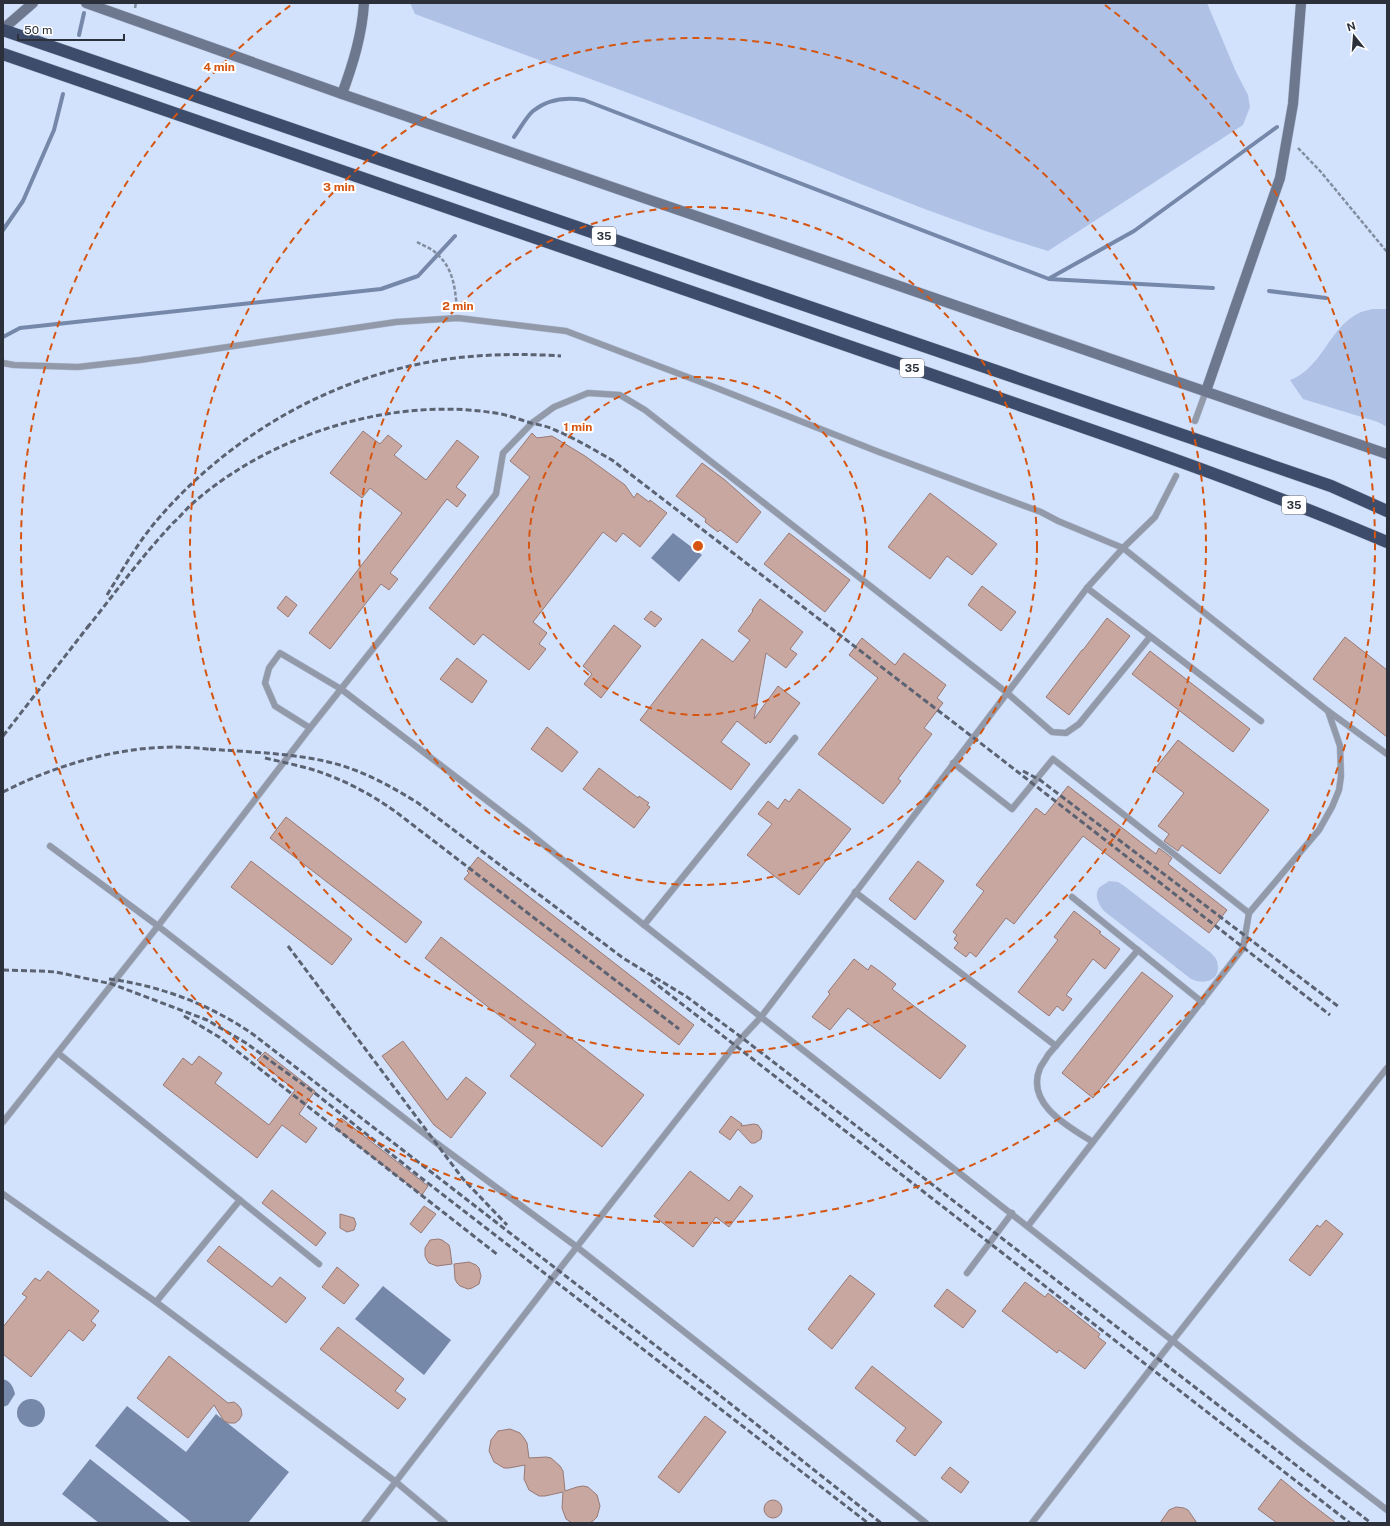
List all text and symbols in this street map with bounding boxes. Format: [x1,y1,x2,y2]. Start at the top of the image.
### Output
scale bar [18,16,124,42]
north arrow [1334,16,1374,56]
text: N [1345,19,1357,33]
text: 50 m [24,23,52,37]
text: 4 min [203,60,235,74]
text: 3 min [323,180,355,194]
road number: 35 [592,227,616,245]
text: 2 min [442,299,474,313]
road number: 35 [900,359,924,377]
text: 1 min [564,420,592,434]
road number: 35 [1282,496,1306,514]
centre of rings [691,539,705,553]

